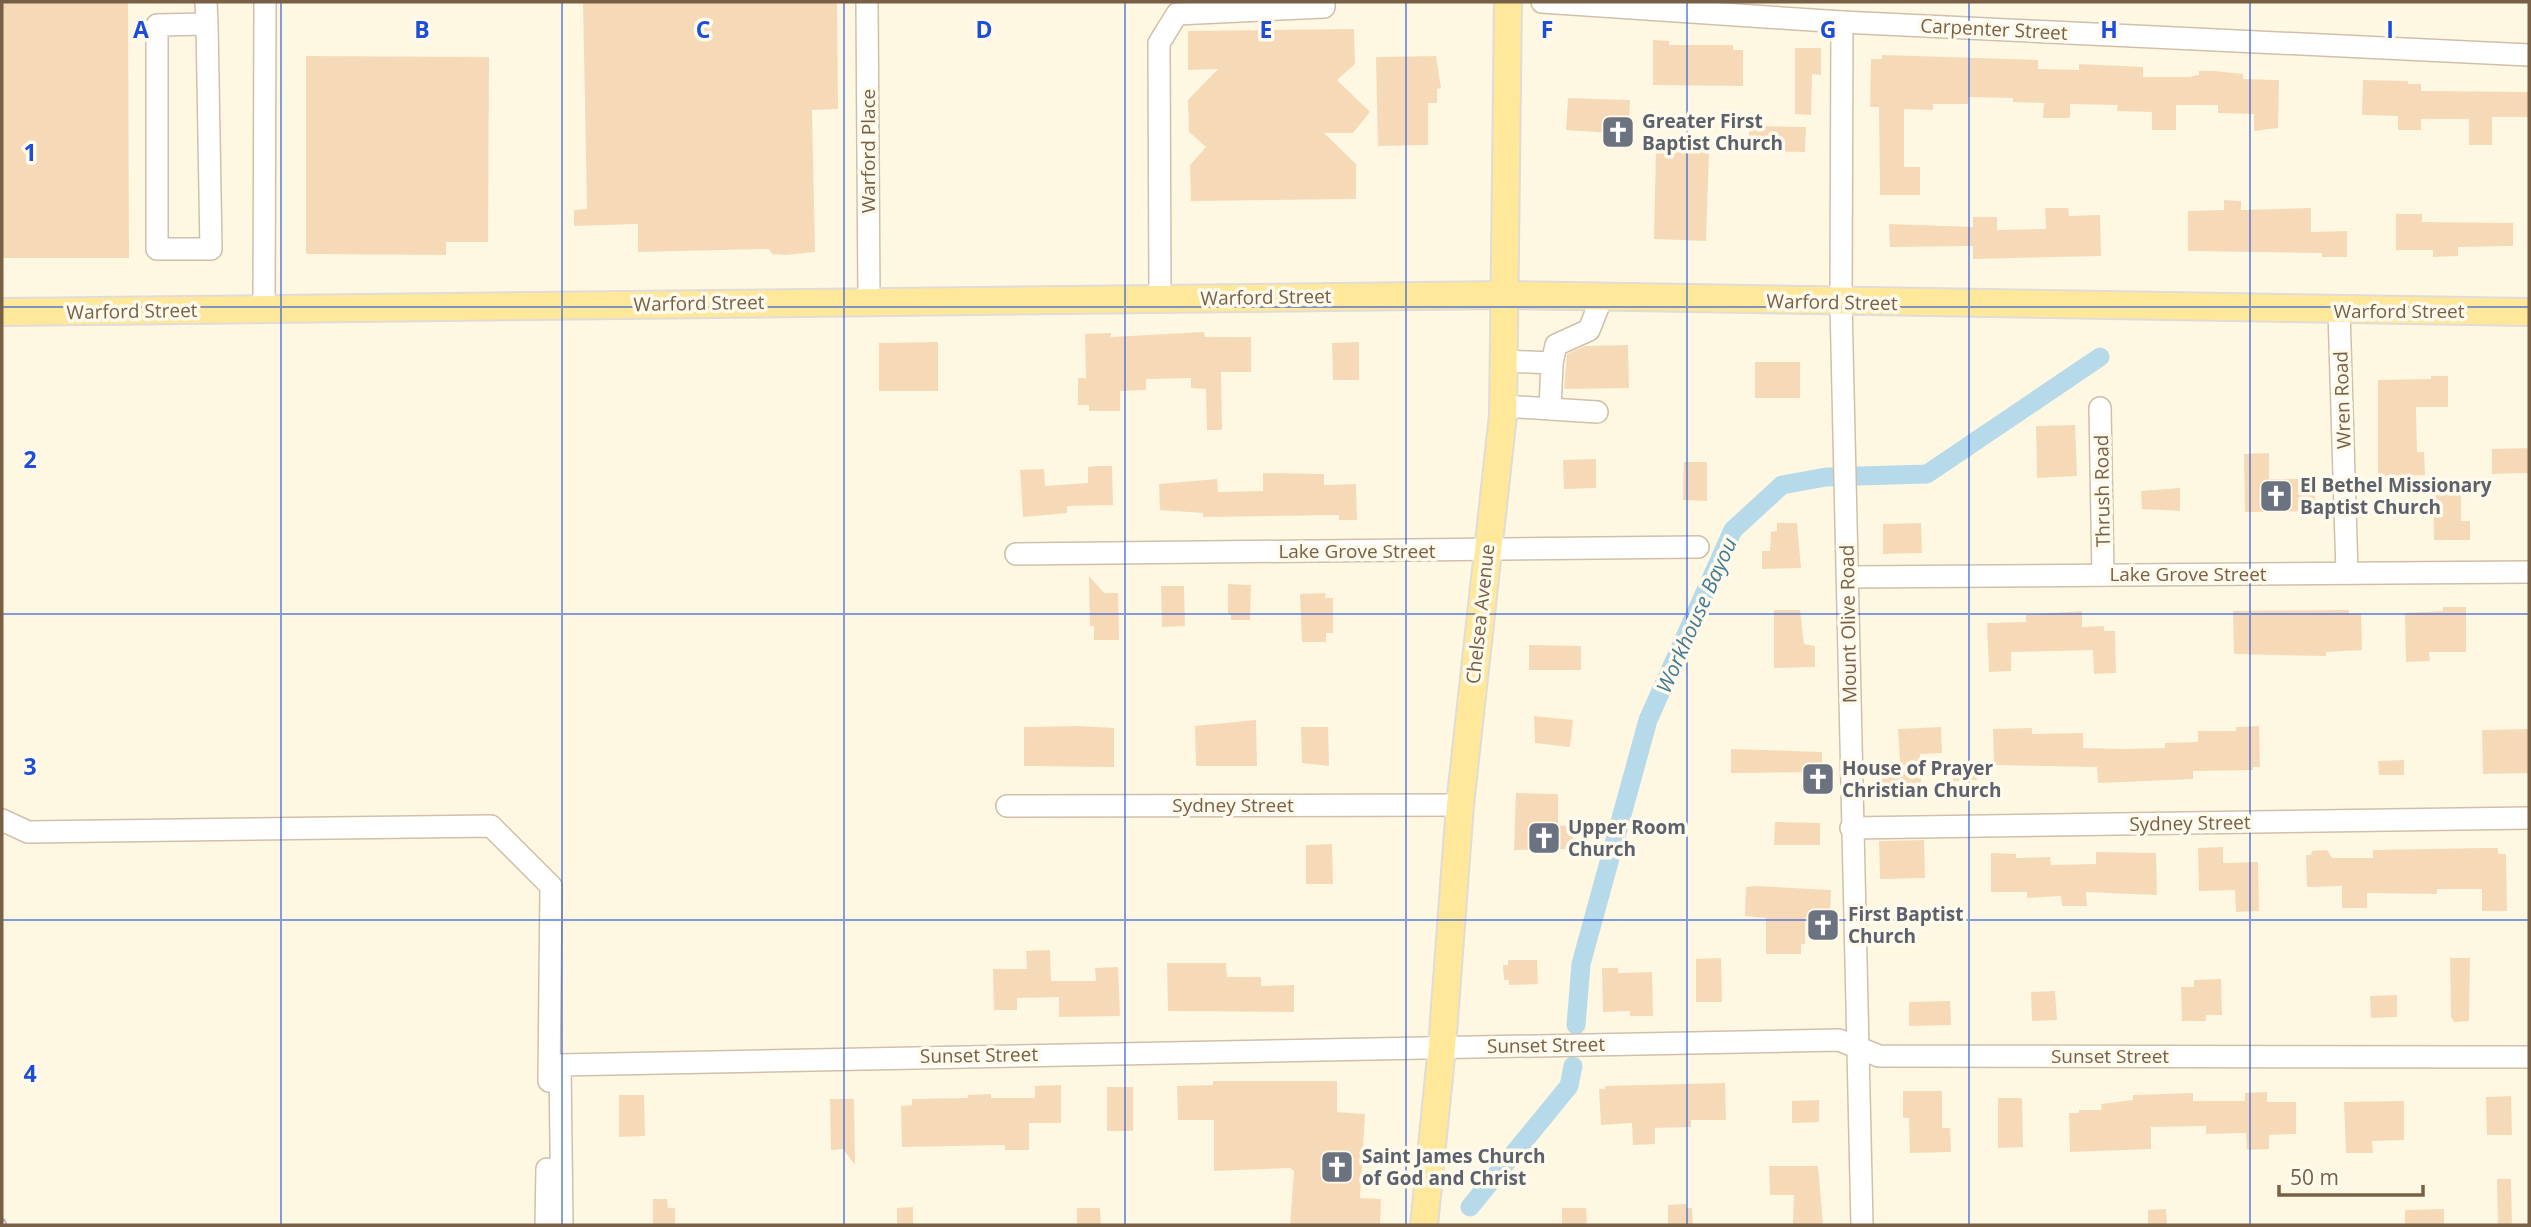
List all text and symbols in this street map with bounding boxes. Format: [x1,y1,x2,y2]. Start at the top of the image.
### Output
street label: Carpenter Street [1920,12,2069,46]
text: A [133,13,149,45]
text: B [414,13,430,45]
text: C [696,13,710,45]
text: D [975,13,993,45]
text: E [1260,13,1272,45]
text: F [1541,13,1553,45]
text: G [1820,13,1836,45]
text: H [2100,13,2118,45]
text: I [2386,13,2394,45]
street label: Warford Place [855,89,881,213]
place label: Greater First Baptist Church [1642,108,1783,156]
church icon: Greater First Baptist Church [1599,113,1637,151]
text: 1 [23,136,37,168]
street label: Warford Street [1200,283,1332,311]
street label: Warford Street [1766,288,1898,316]
street label: Warford Street [633,289,765,317]
street label: Warford Street [66,297,198,325]
street label: Warford Street [2333,298,2465,324]
street label: Wren Road [2327,351,2357,449]
street label: Thrush Road [2088,435,2116,547]
text: 2 [23,443,37,475]
place label: El Bethel Missionary Baptist Church [2300,472,2492,520]
church icon: El Bethel Missionary Baptist Church [2257,477,2295,515]
water label: Workhouse Bayou [1649,533,1743,697]
street label: Lake Grove Street [1278,538,1436,564]
street label: Chelsea Avenue [1460,543,1500,685]
street label: Mount Olive Road [1834,545,1862,703]
street label: Lake Grove Street [2109,561,2267,587]
text: 3 [23,750,37,782]
place label: House of Prayer Christian Church [1842,755,2001,803]
church icon: House of Prayer Christian Church [1799,760,1837,798]
street label: Sydney Street [1172,792,1294,818]
street label: Sydney Street [2129,809,2251,837]
place label: Upper Room Church [1568,814,1686,862]
church icon: Upper Room Church [1525,819,1563,857]
place label: First Baptist Church [1848,901,1963,949]
church icon: First Baptist Church [1804,906,1842,944]
street label: Sunset Street [1487,1031,1606,1059]
street label: Sunset Street [920,1041,1039,1069]
street label: Sunset Street [2051,1043,2169,1069]
text: 4 [23,1057,37,1089]
place label: Saint James Church of God and Christ [1362,1143,1545,1191]
church icon: Saint James Church of God and Christ [1318,1148,1356,1186]
scale bar [2279,1154,2422,1198]
text: 50 m [2290,1163,2339,1191]

